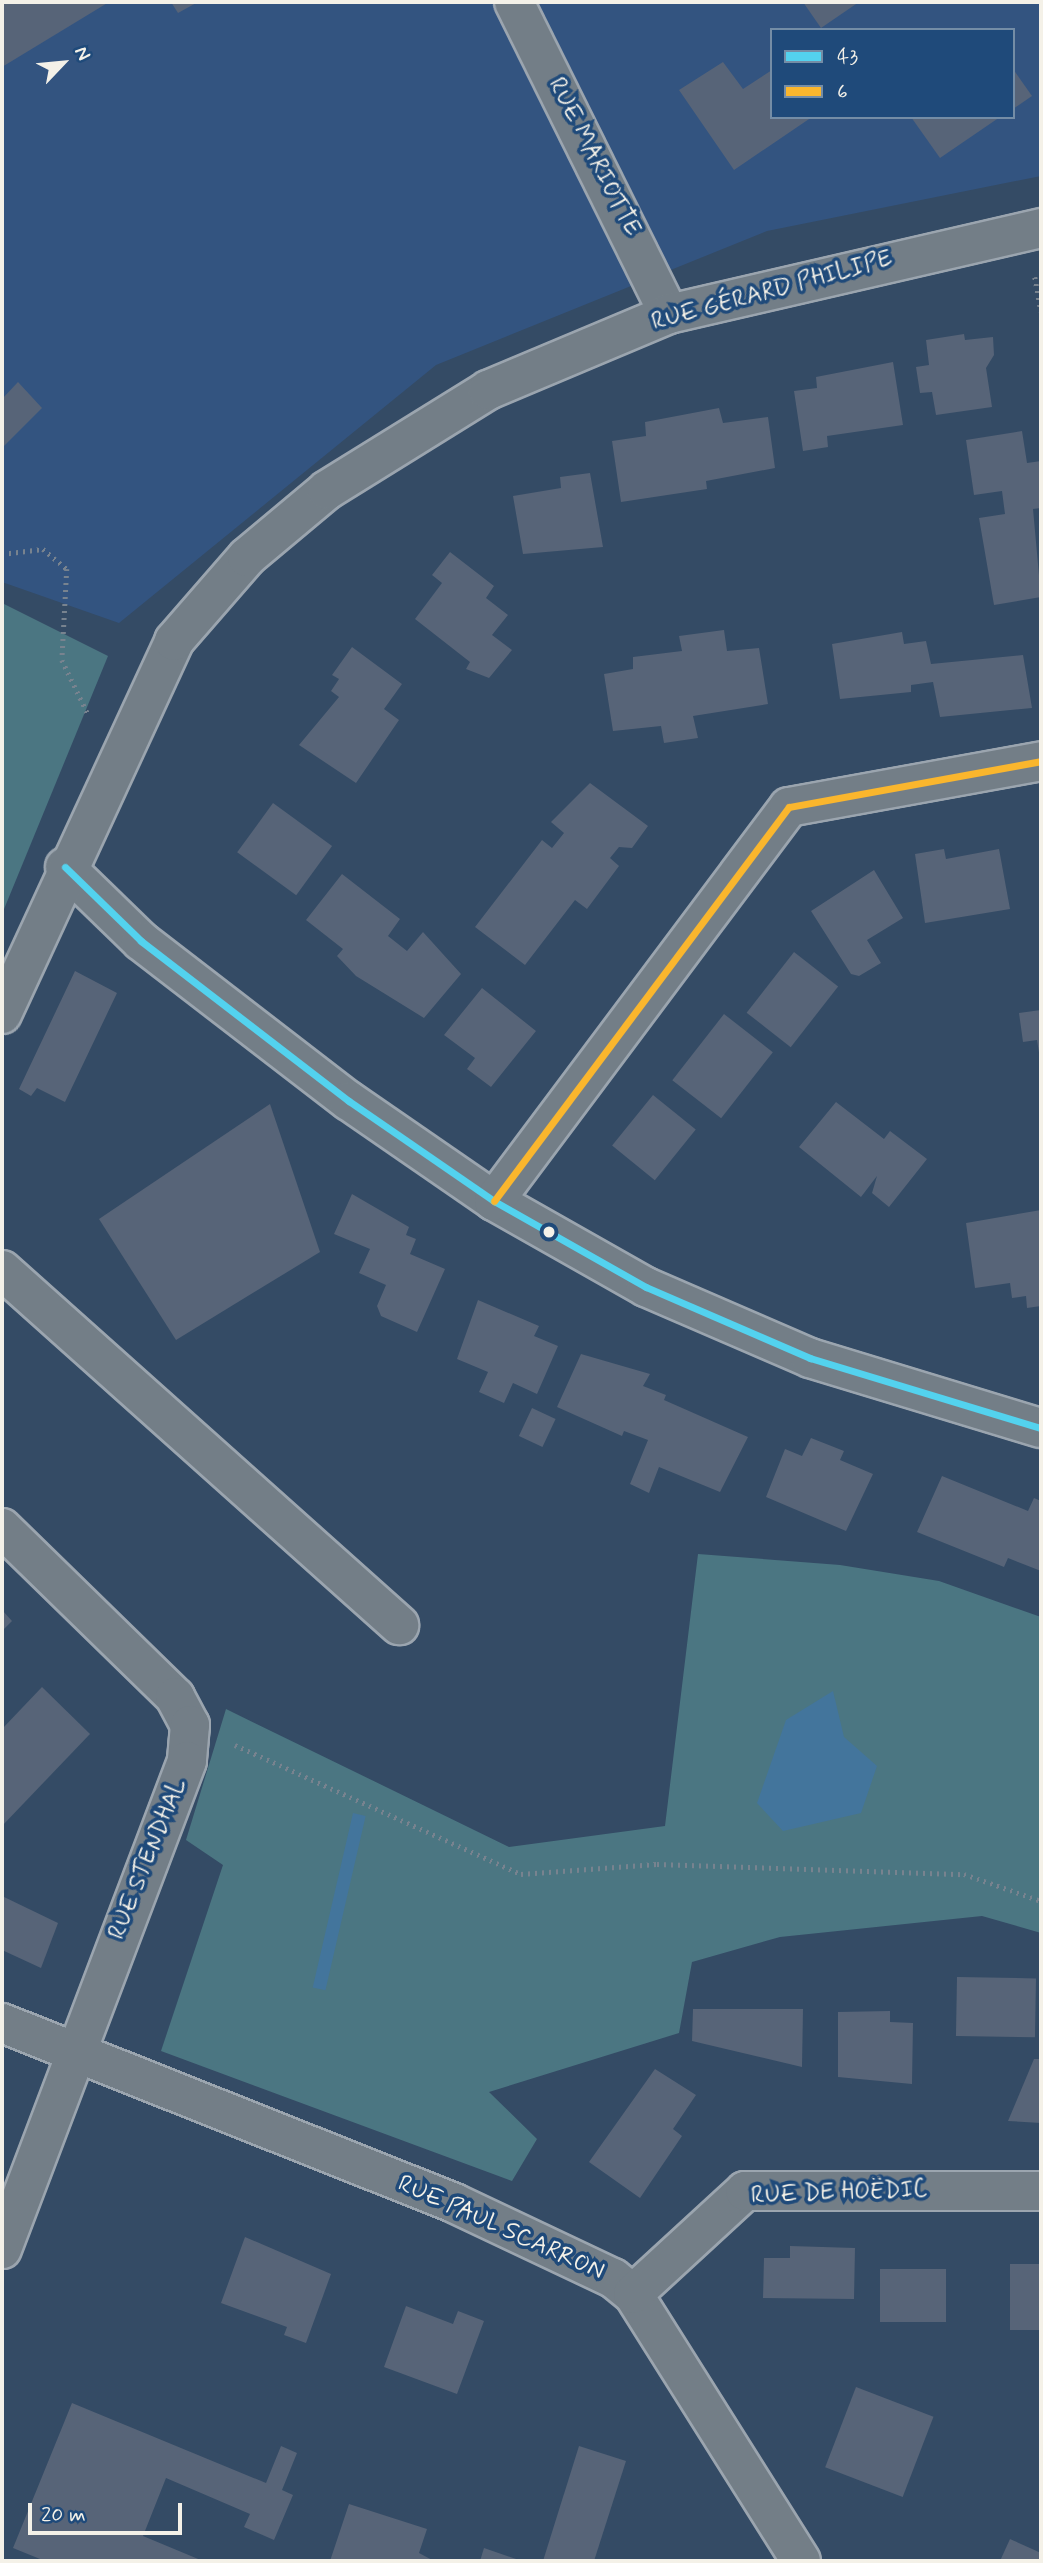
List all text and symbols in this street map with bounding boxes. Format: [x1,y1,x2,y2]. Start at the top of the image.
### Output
north arrow [28,28,98,98]
legend [770,28,1015,119]
text: N [68,42,96,65]
text: 43 [837,43,858,71]
street label: RUE MARIOTTE [542,74,646,240]
text: 6 [837,78,848,106]
street label: RUE GÉRARD PHILIPE [649,245,895,337]
unlabelled marker [542,1225,556,1239]
street label: RUE STENDHAL [103,1774,193,1944]
street label: RUE PAUL SCARRON [394,2170,608,2286]
street label: RUE DE HOËDIC [749,2175,929,2211]
scale bar [32,2490,186,2534]
text: 20 m [41,2501,86,2529]

